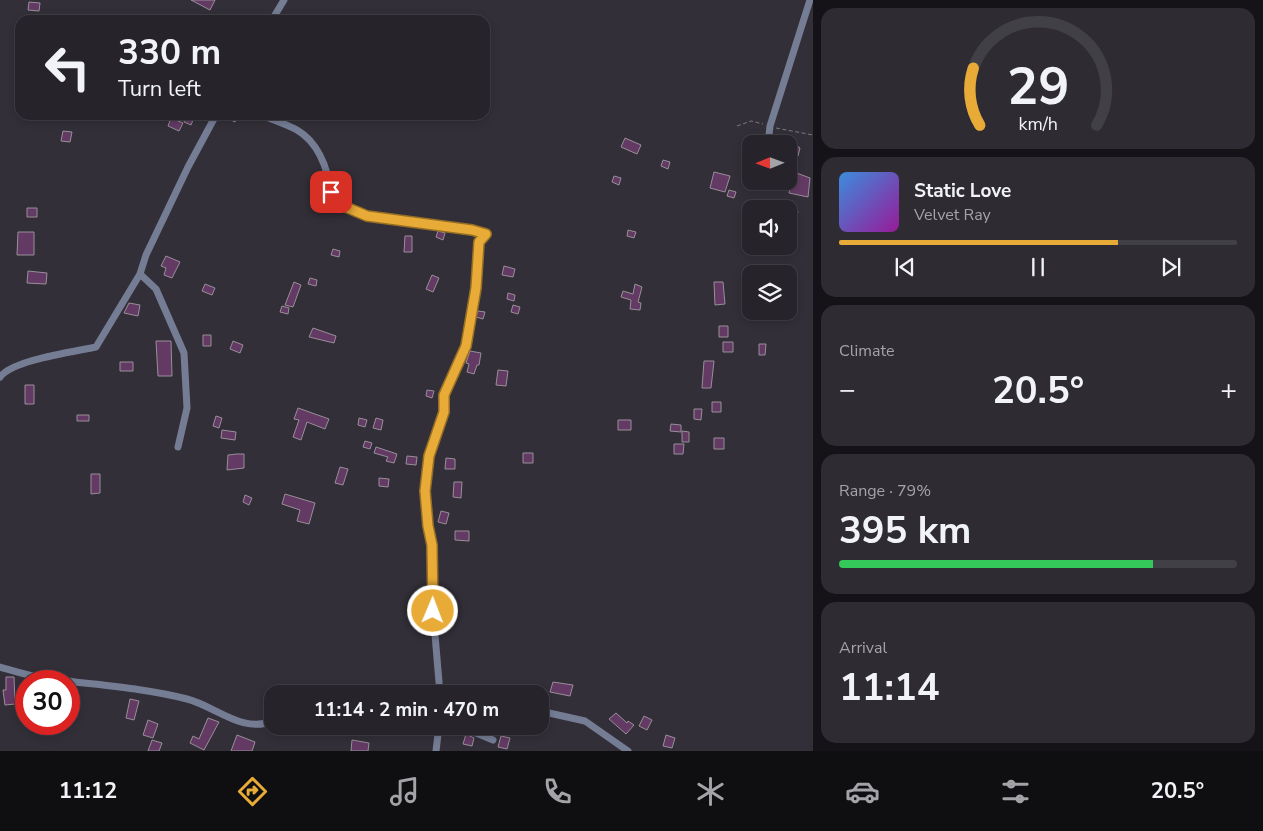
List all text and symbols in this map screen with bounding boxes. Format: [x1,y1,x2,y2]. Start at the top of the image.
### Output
text: 330 m [118,29,221,76]
icon: left [35,35,100,100]
text: 29 [1007,51,1069,122]
text: Turn left [118,74,201,104]
text: km/h [1018,112,1058,136]
north arrow [742,135,798,190]
map controls [742,135,797,320]
pin [310,171,352,213]
icon: arrive [317,178,345,206]
text: Static Love [914,178,1011,204]
button: sound [742,200,797,255]
text: Velvet Ray [914,204,991,226]
icon: previous [891,253,919,281]
icon: pause [1024,253,1052,281]
icon: next [1157,253,1185,281]
button: layers [742,265,797,320]
text: Climate [839,340,894,362]
text: 20.5° [992,365,1084,416]
text: − [839,371,856,409]
text: + [1220,371,1237,409]
text: Range · 79% [839,480,931,502]
text: 395 km [839,505,971,556]
position arrow [406,584,458,636]
text: Arrival [839,637,887,659]
text: 11:14 [839,662,940,713]
speed limit sign: 30 [15,670,80,735]
text: 11:14 · 2 min · 470 m [314,697,499,723]
icon: directions [235,774,270,809]
icon: music [387,774,422,809]
icon: phone [540,774,575,809]
icon: climate [693,774,728,809]
icon: car [845,774,880,809]
icon: filters [998,774,1033,809]
text: 11:12 [59,776,117,806]
text: 20.5° [1151,776,1204,806]

